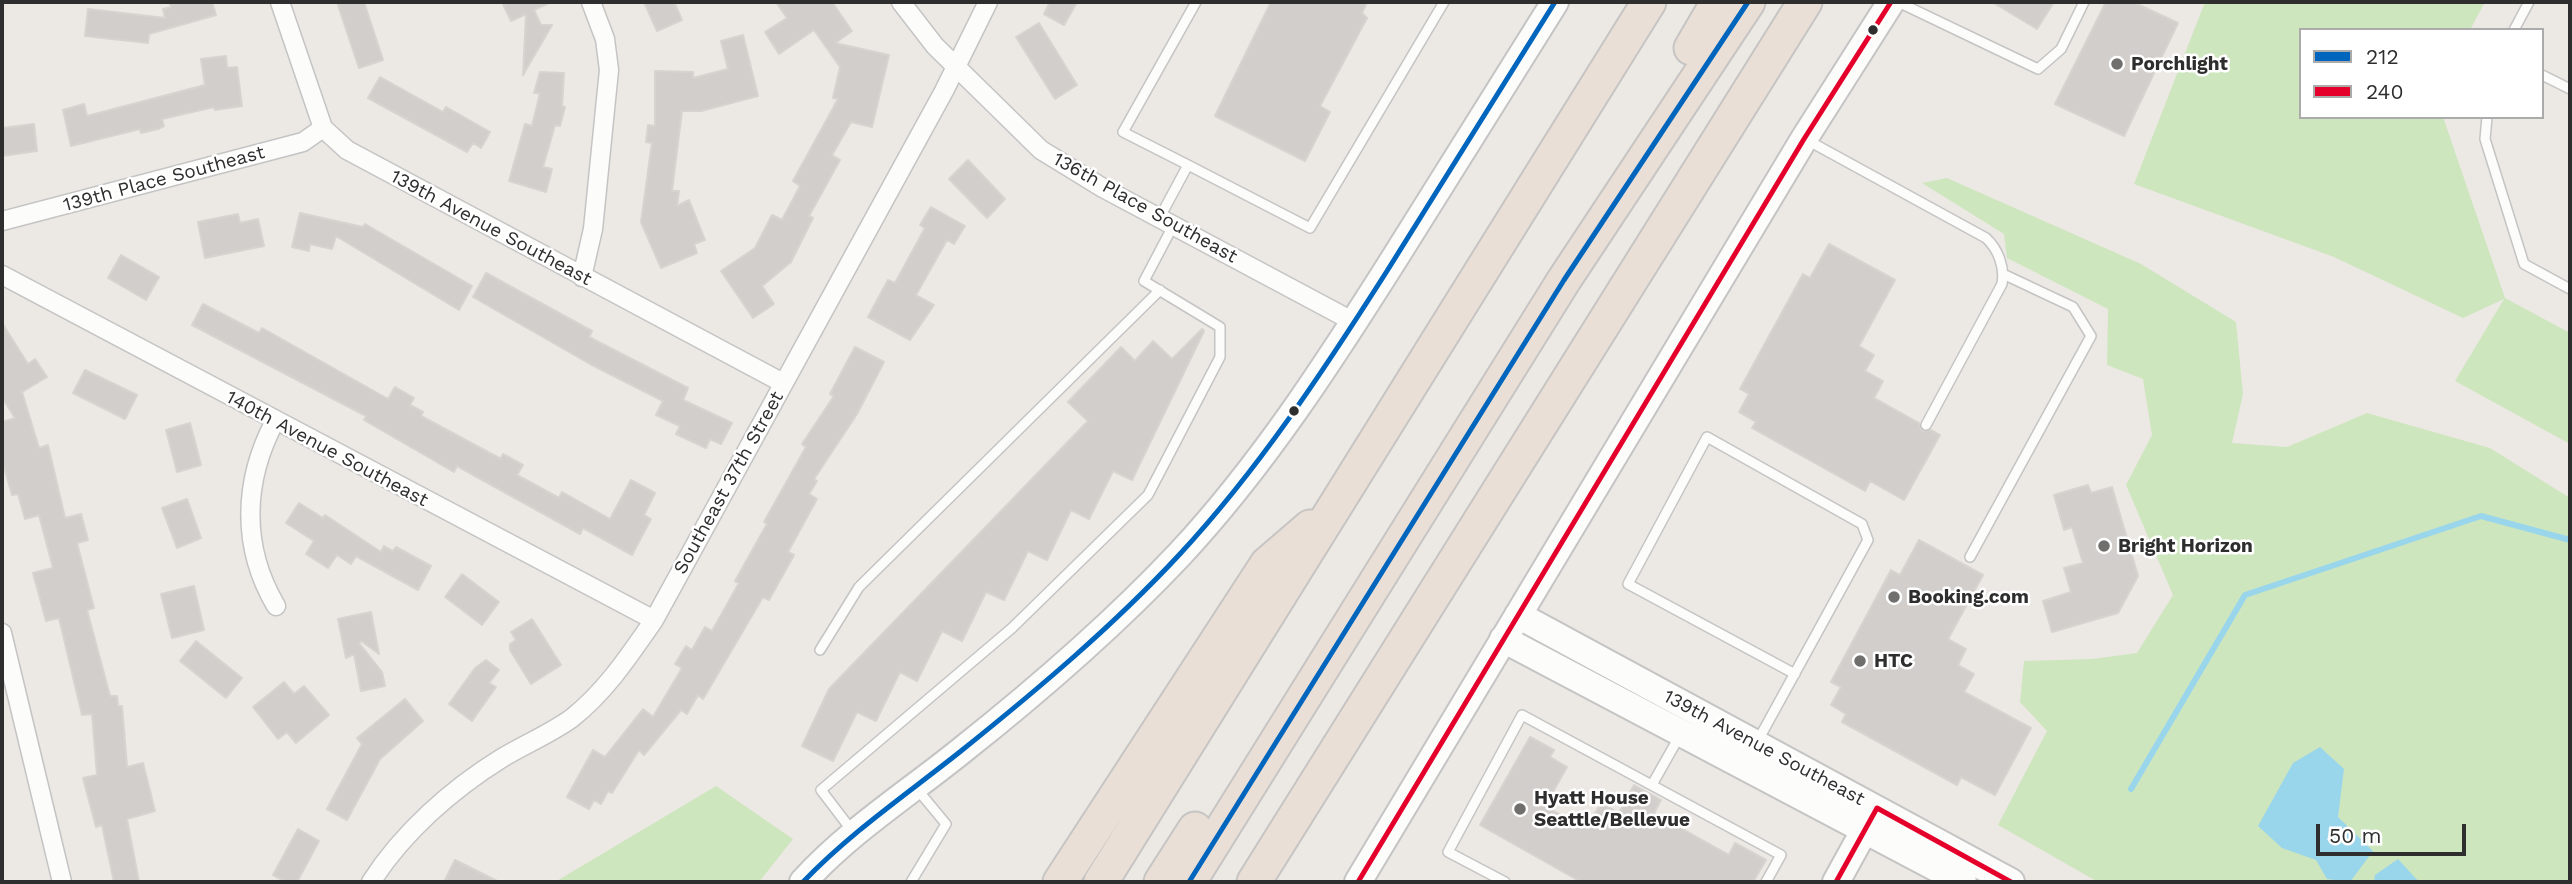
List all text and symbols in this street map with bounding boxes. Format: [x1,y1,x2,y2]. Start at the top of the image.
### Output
unlabelled marker [1866,23,1880,37]
legend [2299,28,2544,119]
text: 212 [2366,44,2399,69]
place label: Porchlight [2131,53,2228,75]
marker: Porchlight [2109,56,2125,72]
text: 240 [2366,79,2404,104]
street label: 139th Place Southeast [61,141,267,217]
street label: 136th Place Southeast [1049,148,1241,268]
street label: 139th Avenue Southeast [386,165,596,291]
street label: 140th Avenue Southeast [222,386,432,512]
street label: Southeast 37th Street [669,388,789,578]
unlabelled marker [1287,404,1301,418]
place label: Bright Horizon [2118,535,2253,557]
marker: Bright Horizon [2096,538,2112,554]
place label: Booking.com [1908,586,2029,608]
marker: Booking.com [1886,589,1902,605]
place label: HTC [1874,650,1913,672]
marker: HTC [1852,653,1868,669]
street label: 139th Avenue Southeast [1659,685,1869,811]
place label: Hyatt House Seattle/Bellevue [1534,787,1690,831]
marker: Hyatt House Seattle/Bellevue [1512,801,1528,817]
scale bar [2320,810,2470,854]
text: 50 m [2329,823,2381,848]

